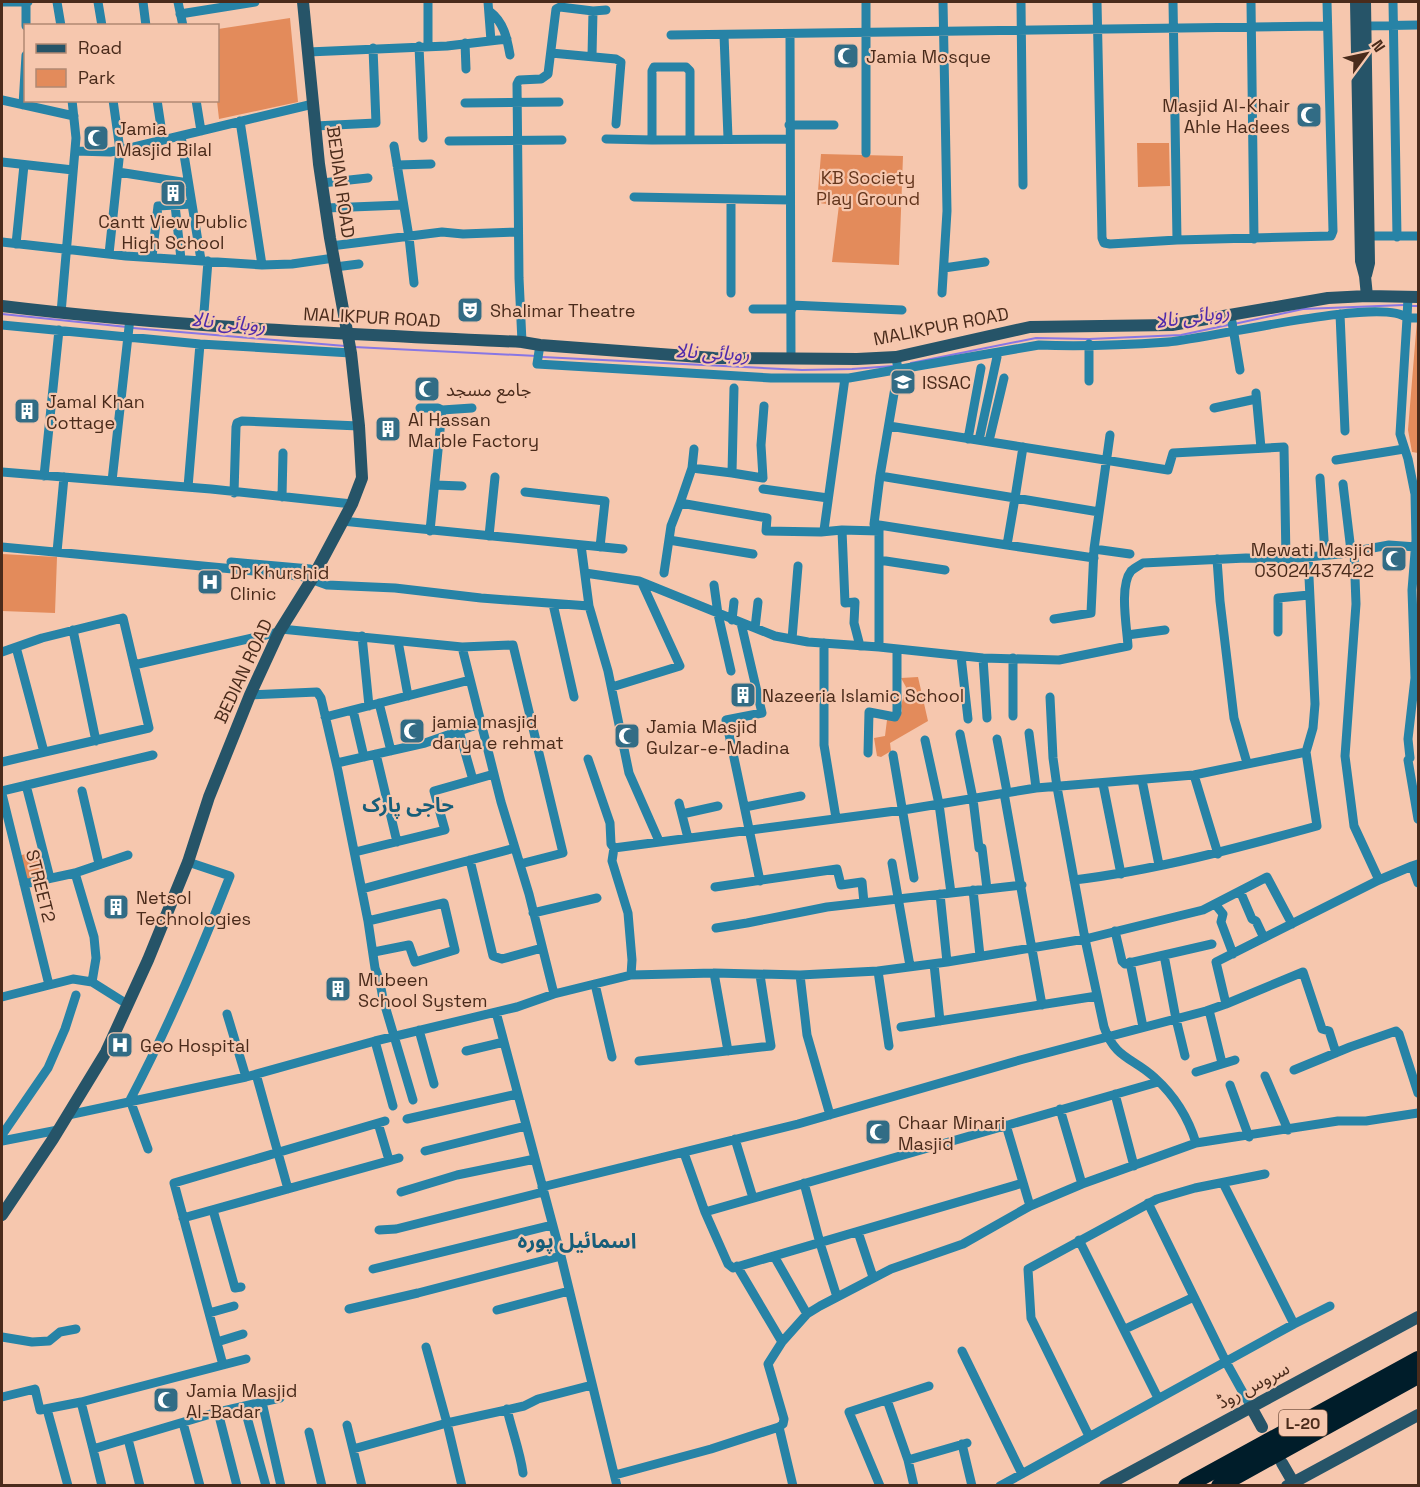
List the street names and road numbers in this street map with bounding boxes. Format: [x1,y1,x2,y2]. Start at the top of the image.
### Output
street label: BEDIAN ROAD [322,125,360,239]
street label: MALIKPUR ROAD [303,302,441,332]
street label: MALIKPUR ROAD [871,302,1011,350]
street label: BEDIAN ROAD [209,615,277,727]
street label: STREET2 [21,847,61,925]
street label: سروس روڈ [1213,1356,1293,1414]
road number: L-20 [1279,1410,1327,1436]

